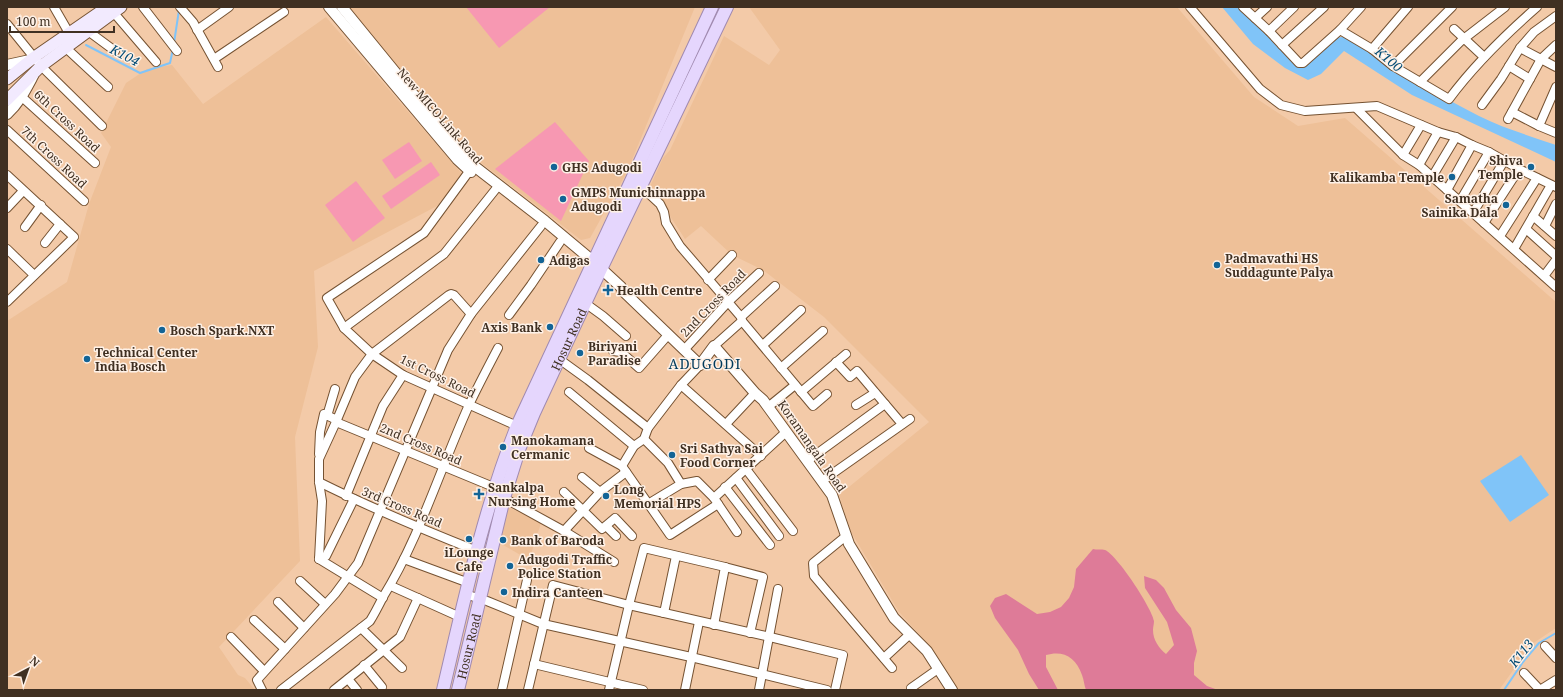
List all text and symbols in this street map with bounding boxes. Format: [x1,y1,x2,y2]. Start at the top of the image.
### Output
scale bar [10,8,114,34]
text: 100 m [16,13,51,30]
water label: K104 [106,39,143,70]
water label: K100 [1371,42,1407,76]
street label: New MICO Link Road [393,64,487,168]
street label: 6th Cross Road [30,86,104,156]
street label: 7th Cross Road [17,122,91,192]
place label: Shiva Temple [1478,152,1523,183]
place label: GHS Adugodi [562,159,643,176]
marker: GHS Adugodi [549,162,559,172]
marker: Shiva Temple [1526,162,1536,172]
place label: Kalikamba Temple [1330,169,1444,186]
marker: Kalikamba Temple [1447,172,1457,182]
place label: GMPS Munichinnappa Adugodi [571,184,706,215]
place label: Samatha Sainika Dala [1422,190,1498,221]
marker: GMPS Munichinnappa Adugodi [558,194,568,204]
marker: Samatha Sainika Dala [1501,200,1511,210]
place label: Padmavathi HS Suddagunte Palya [1225,250,1334,281]
place label: Adigas [549,252,590,269]
marker: Adigas [536,255,546,265]
marker: Padmavathi HS Suddagunte Palya [1212,260,1222,270]
street label: 2nd Cross Road [676,265,750,340]
place label: Health Centre [617,282,702,299]
marker: Health Centre [602,284,614,296]
street label: Hosur Road [546,305,590,373]
place label: Axis Bank [481,319,542,336]
place label: Bosch Spark.NXT [170,322,274,339]
marker: Axis Bank [545,322,555,332]
marker: Bosch Spark.NXT [157,325,167,335]
place label: Biriyani Paradise [588,338,641,369]
place label: Technical Center India Bosch [95,344,198,375]
marker: Biriyani Paradise [575,348,585,358]
street label: 1st Cross Road [397,350,479,402]
marker: Technical Center India Bosch [82,354,92,364]
district label: ADUGODI [669,354,741,373]
street label: Koramangala Road [774,397,851,496]
street label: 2nd Cross Road [377,419,465,469]
place label: Manokamana Cermanic [511,432,594,463]
place label: Sri Sathya Sai Food Corner [680,440,764,471]
marker: Manokamana Cermanic [498,442,508,452]
marker: Sri Sathya Sai Food Corner [667,450,677,460]
place label: Sankalpa Nursing Home [488,479,576,510]
place label: Long Memorial HPS [614,481,701,512]
street label: 3rd Cross Road [359,482,445,532]
marker: Sankalpa Nursing Home [473,488,485,500]
marker: Long Memorial HPS [601,491,611,501]
place label: Bank of Baroda [511,532,604,549]
marker: iLounge Cafe [464,534,474,544]
marker: Bank of Baroda [498,535,508,545]
place label: iLounge Cafe [444,544,494,575]
place label: Adugodi Traffic Police Station [518,551,612,582]
marker: Adugodi Traffic Police Station [505,561,515,571]
place label: Indira Canteen [512,584,603,601]
marker: Indira Canteen [499,587,509,597]
street label: Hosur Road [452,611,485,681]
water label: K113 [1504,635,1538,672]
north arrow [8,649,48,689]
text: N [27,653,43,670]

